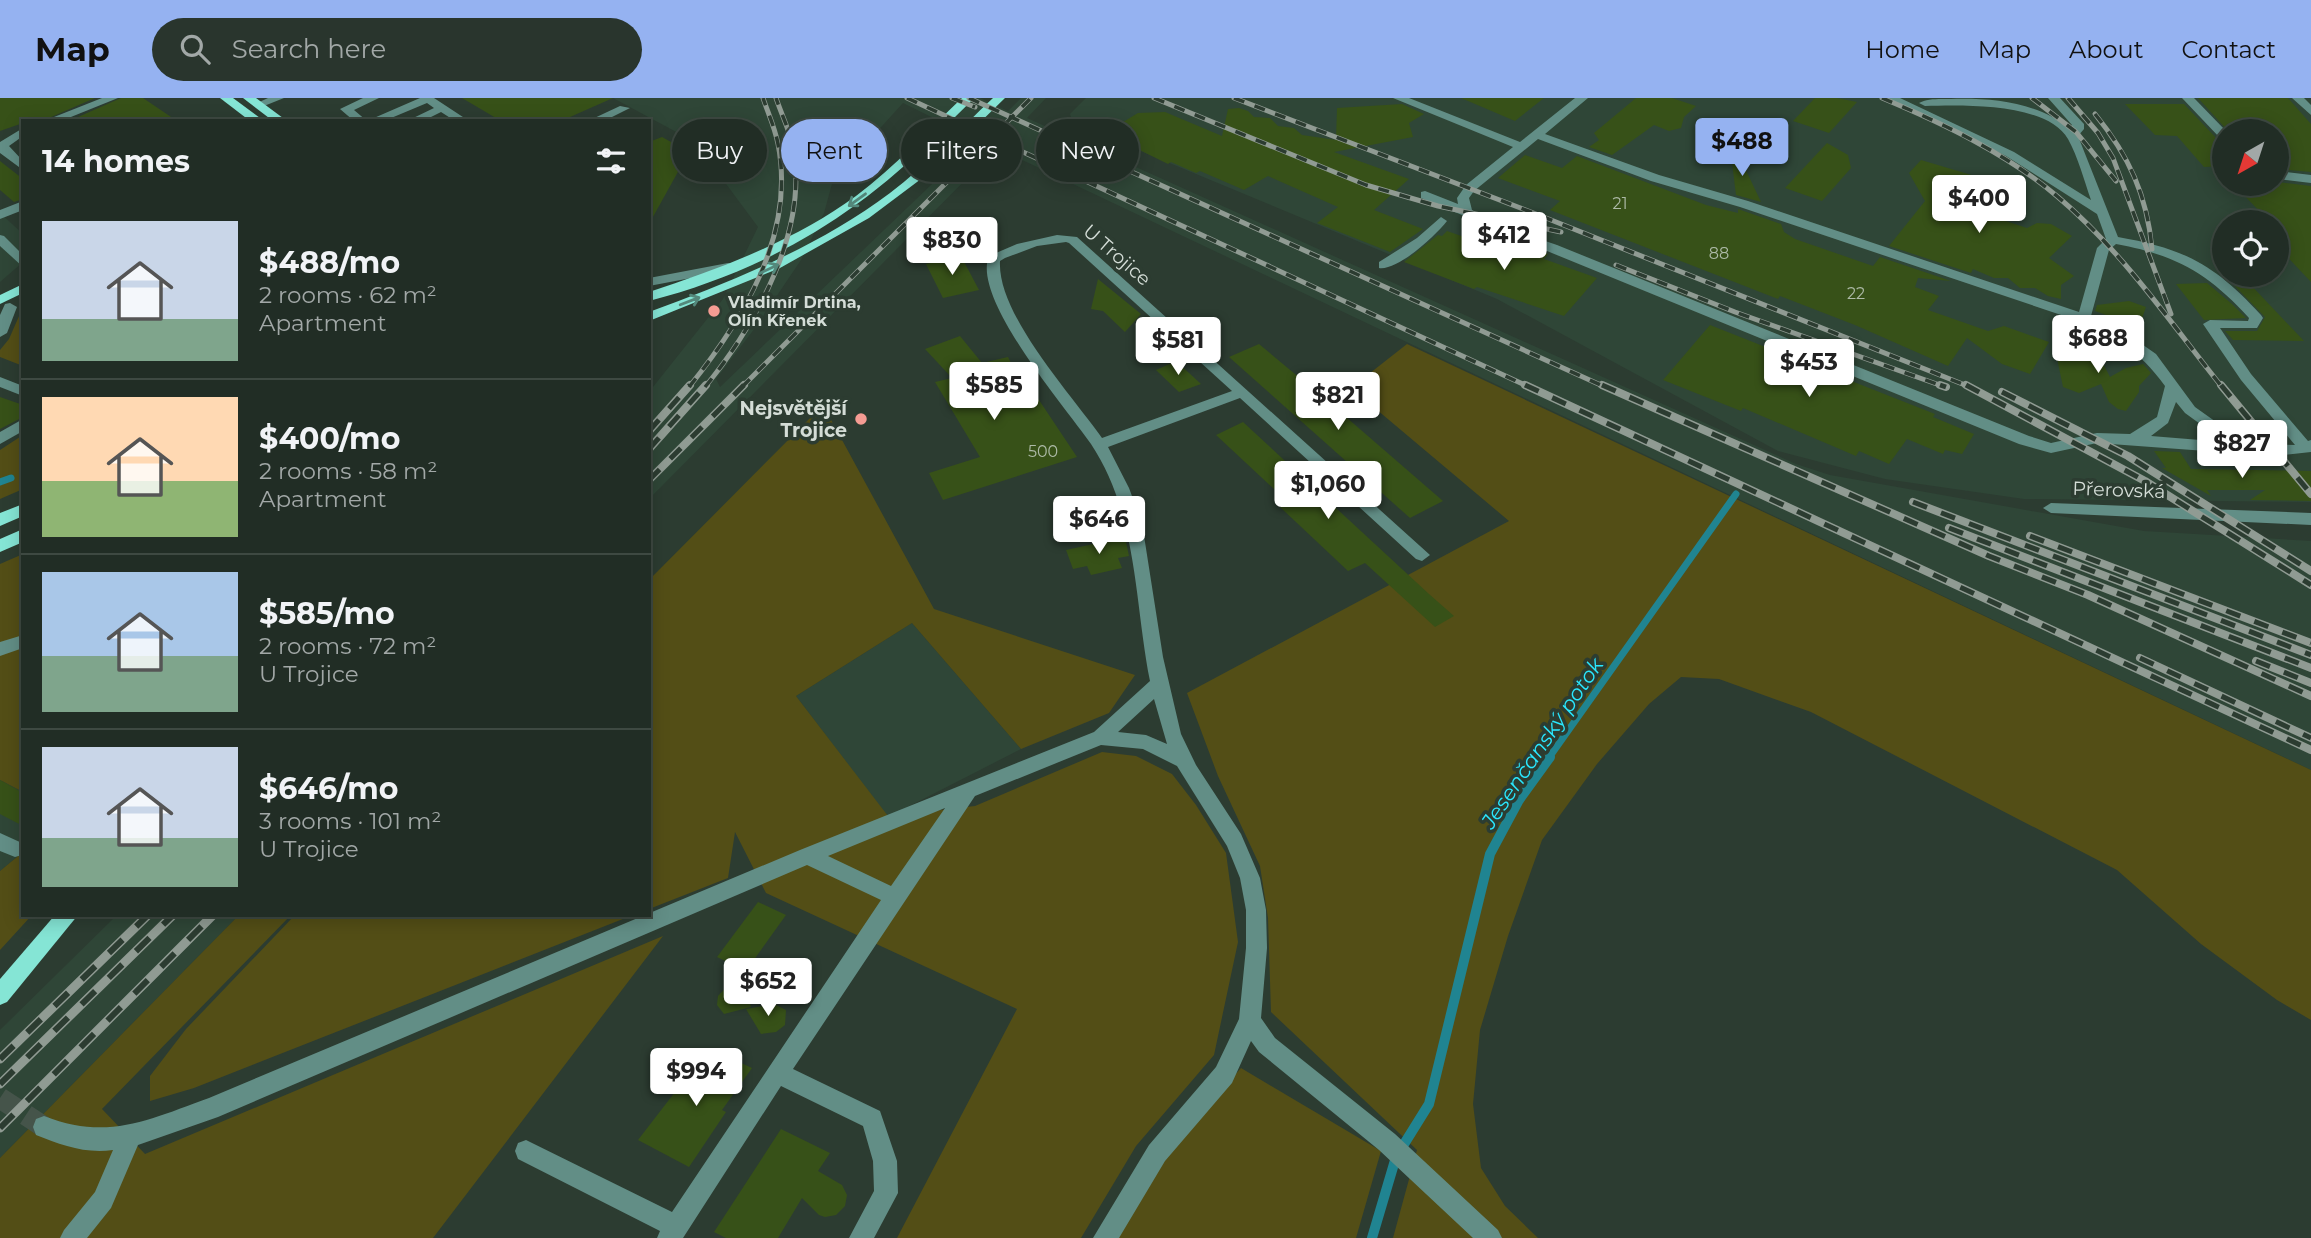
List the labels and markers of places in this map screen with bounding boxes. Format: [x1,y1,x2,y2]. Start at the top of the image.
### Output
pin: $488 [1701,118,1783,178]
pin: $400 [1938,176,2020,235]
pin: $412 [1463,212,1545,272]
pin: $830 [911,218,993,277]
place label: Vladimír Drtina, Olín Křenek [727,293,861,330]
marker: Vladimír Drtina, Olín Křenek [706,303,722,319]
pin: $688 [2057,316,2139,375]
pin: $581 [1137,317,1219,377]
pin: $453 [1768,340,1850,399]
pin: $585 [953,362,1035,422]
pin: $821 [1297,372,1379,432]
place label: Nejsvětější Trojice [740,397,848,442]
marker: Nejsvětější Trojice [853,411,869,427]
pin: $827 [2201,420,2283,480]
pin: $1,060 [1271,462,1385,521]
pin: $646 [1058,496,1140,556]
pin: $652 [727,958,809,1018]
pin: $994 [655,1048,737,1108]

